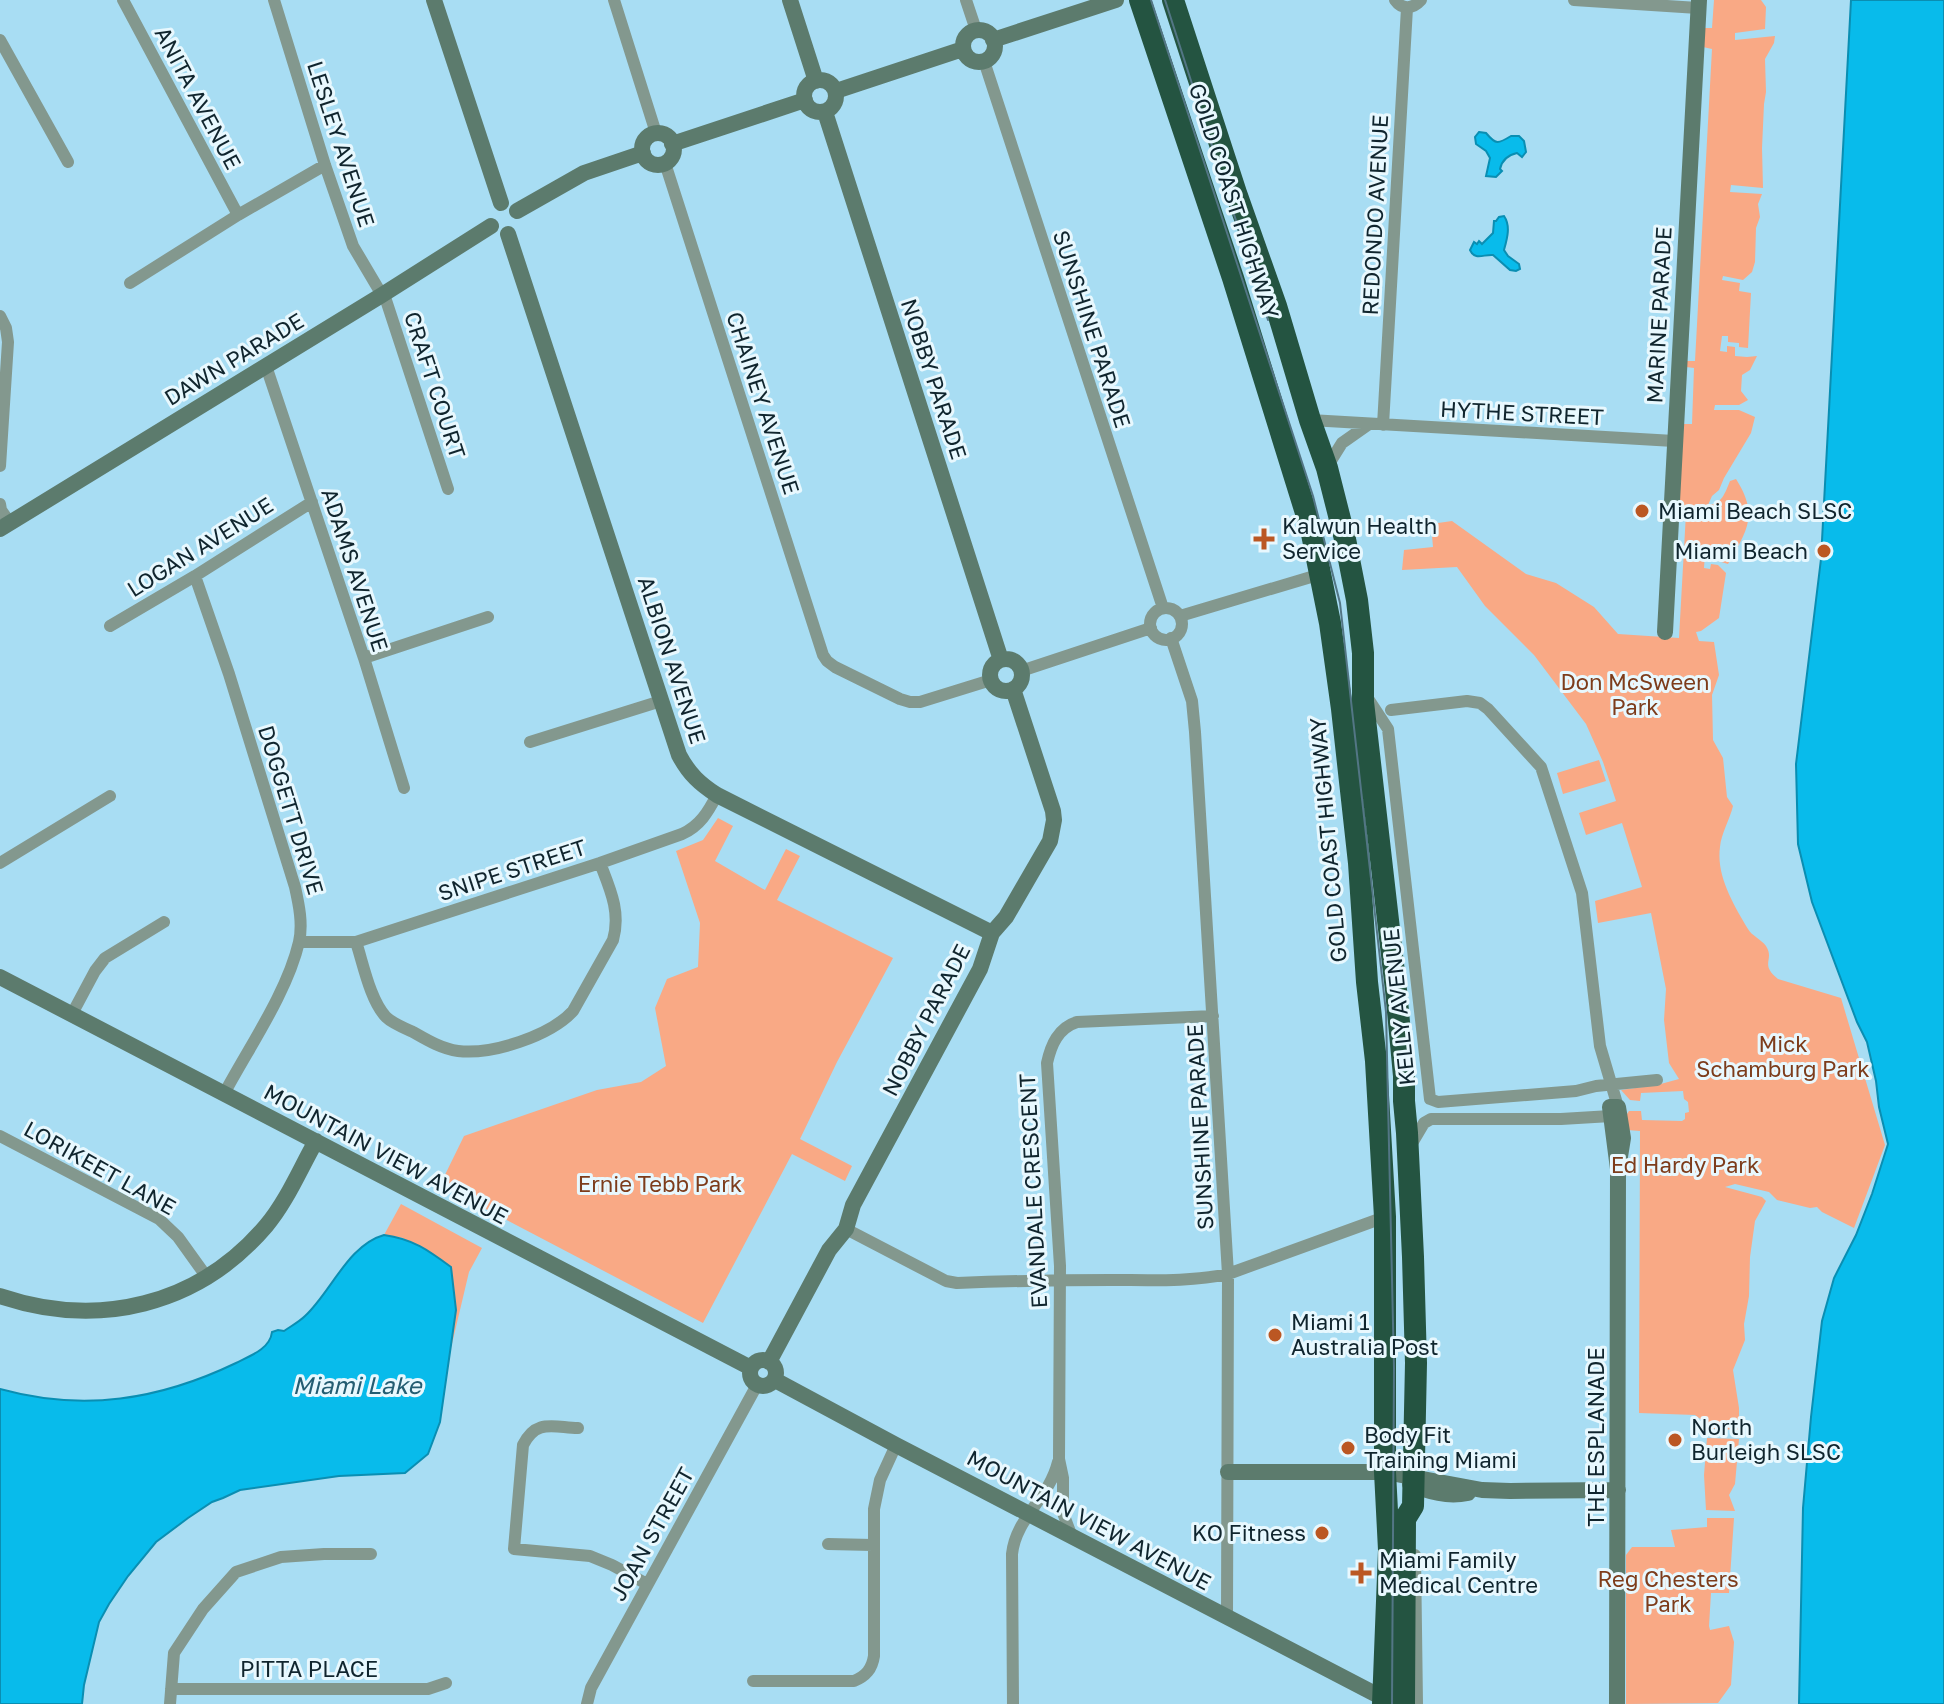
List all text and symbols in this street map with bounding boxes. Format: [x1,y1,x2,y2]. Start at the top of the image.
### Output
street label: ANITA AVENUE [150,22,247,174]
street label: LESLEY AVENUE [302,57,381,230]
street label: GOLD COAST HIGHWAY [1184,80,1285,322]
street label: REDONDO AVENUE [1356,114,1393,316]
street label: MARINE PARADE [1640,226,1677,404]
street label: SUNSHINE PARADE [1048,227,1137,431]
street label: NOBBY PARADE [896,295,973,462]
street label: DAWN PARADE [159,306,308,411]
street label: CRAFT COURT [399,308,472,462]
street label: CHAINEY AVENUE [721,308,806,498]
street label: HYTHE STREET [1439,395,1605,430]
street label: ADAMS AVENUE [316,485,395,655]
street label: LOGAN AVENUE [122,491,278,602]
place label: Miami Beach SLSC [1658,497,1852,524]
marker: Miami Beach SLSC [1633,502,1651,520]
place label: Kalwun Health Service [1282,512,1437,564]
marker: Kalwun Health Service [1253,528,1275,550]
place label: Miami Beach [1674,537,1808,564]
marker: Miami Beach [1815,542,1833,560]
street label: ALBION AVENUE [633,573,712,747]
park label: Don McSween Park [1560,668,1710,720]
street label: GOLD COAST HIGHWAY [1303,716,1352,964]
street label: DOGGETT DRIVE [253,722,330,898]
street label: SNIPE STREET [434,833,590,906]
street label: KELLY AVENUE [1377,927,1420,1087]
street label: NOBBY PARADE [876,939,976,1100]
street label: SUNSHINE PARADE [1181,1023,1218,1231]
park label: Mick Schamburg Park [1696,1030,1870,1082]
street label: EVANDALE CRESCENT [1013,1073,1052,1309]
street label: MOUNTAIN VIEW AVENUE [260,1078,513,1229]
street label: LORIKEET LANE [20,1115,181,1220]
park label: Ed Hardy Park [1611,1151,1759,1178]
park label: Ernie Tebb Park [578,1170,742,1197]
place label: Miami 1 Australia Post [1291,1308,1439,1360]
marker: Miami 1 Australia Post [1266,1326,1284,1344]
street label: THE ESPLANADE [1582,1347,1609,1527]
water label: Miami Lake [293,1370,423,1399]
place label: North Burleigh SLSC [1691,1413,1841,1465]
place label: Body Fit Training Miami [1364,1421,1517,1473]
marker: North Burleigh SLSC [1666,1431,1684,1449]
marker: Body Fit Training Miami [1339,1439,1357,1457]
street label: MOUNTAIN VIEW AVENUE [963,1444,1216,1595]
street label: JOAN STREET [604,1462,699,1605]
place label: KO Fitness [1192,1519,1306,1546]
marker: KO Fitness [1313,1524,1331,1542]
place label: Miami Family Medical Centre [1379,1546,1538,1598]
marker: Miami Family Medical Centre [1350,1562,1372,1584]
park label: Reg Chesters Park [1597,1565,1739,1617]
street label: PITTA PLACE [240,1655,378,1682]

